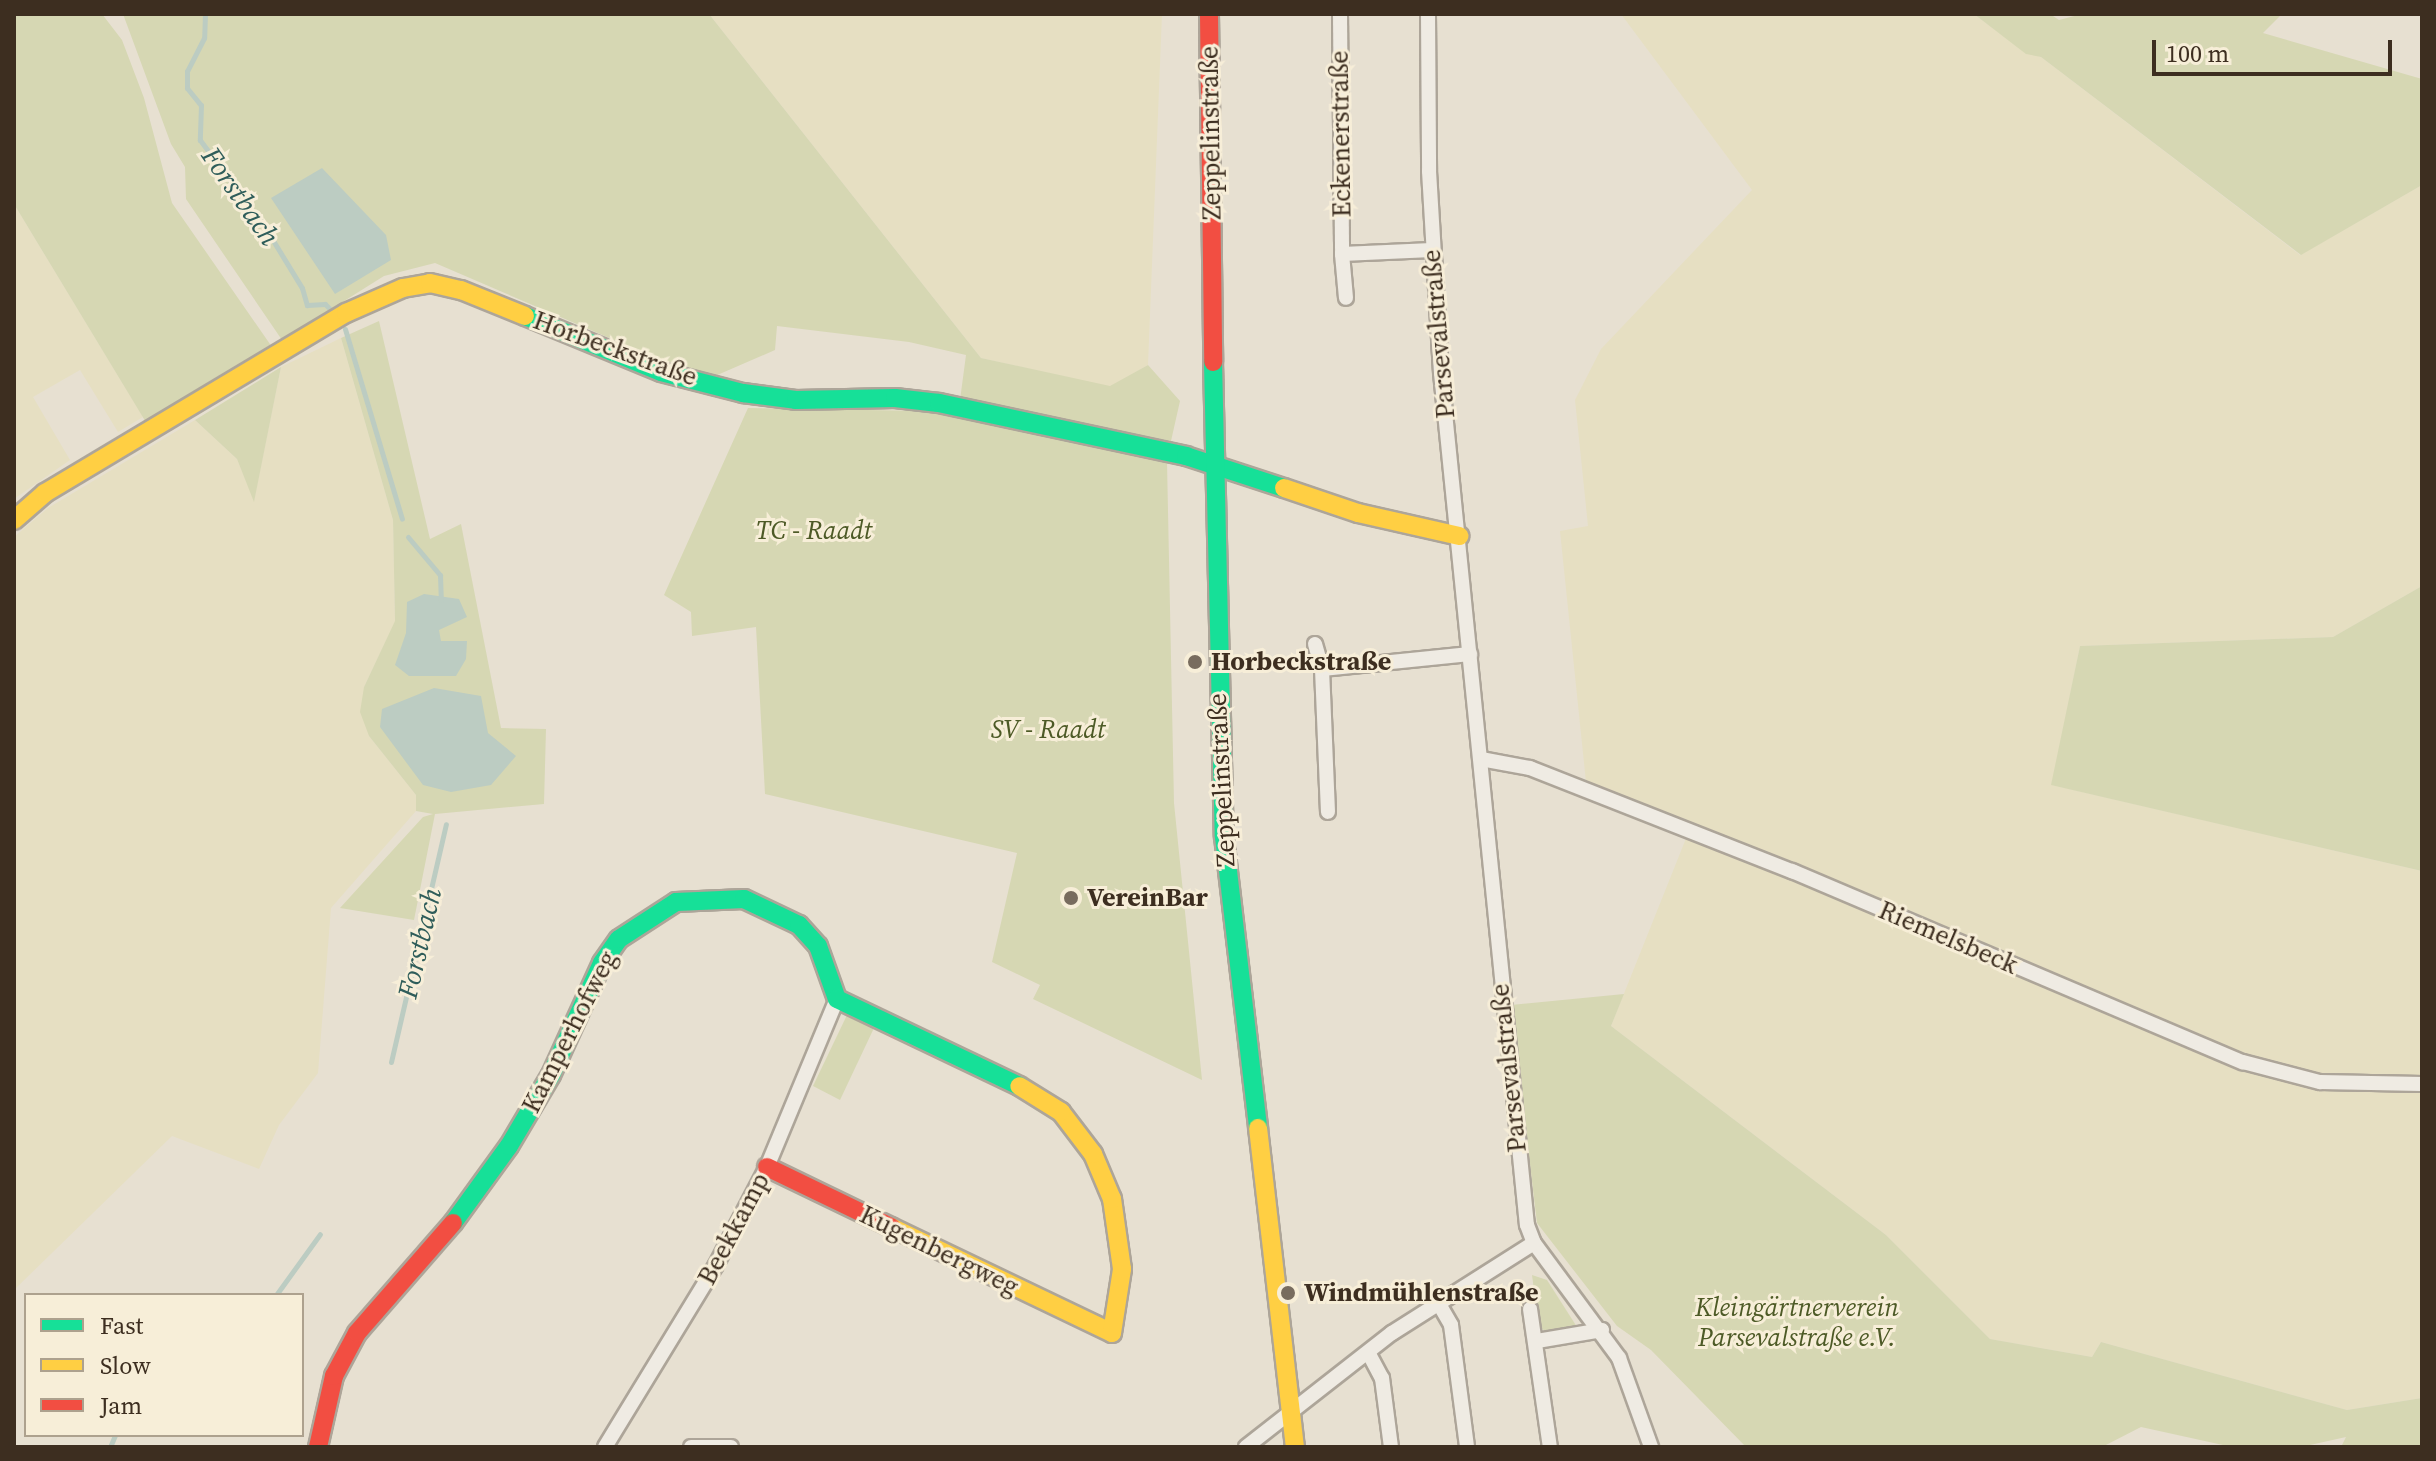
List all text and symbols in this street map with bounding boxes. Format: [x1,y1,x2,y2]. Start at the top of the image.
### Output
scale bar [2156,24,2396,74]
text: 100 m [2166,37,2229,70]
street label: Zeppelinstraße [1194,46,1228,220]
street label: Eckenerstraße [1324,50,1358,218]
water label: Forstbach [195,140,287,252]
street label: Parsevalstraße [1416,248,1462,420]
street label: Horbeckstraße [529,305,701,393]
park label: TC - Raadt [756,515,872,547]
place label: Horbeckstraße [1211,646,1391,678]
marker: Horbeckstraße [1186,653,1204,671]
street label: Zeppelinstraße [1202,692,1242,868]
park label: SV - Raadt [991,714,1105,746]
place label: VereinBar [1087,882,1208,914]
water label: Forstbach [390,884,448,1002]
marker: VereinBar [1062,889,1080,907]
street label: Riemelsbeck [1874,895,2022,981]
street label: Kamperhofweg [516,946,624,1118]
street label: Parsevalstraße [1485,982,1533,1154]
street label: Beekkamp [692,1168,776,1290]
street label: Kugenbergweg [855,1199,1023,1303]
place label: Windmühlenstraße [1304,1277,1539,1309]
marker: Windmühlenstraße [1279,1284,1297,1302]
park label: Kleingärtnerverein Parsevalstraße e.V. [1695,1292,1899,1354]
legend [24,1293,304,1437]
text: Fast [100,1309,143,1342]
text: Slow [100,1349,151,1382]
text: Jam [100,1389,142,1422]

